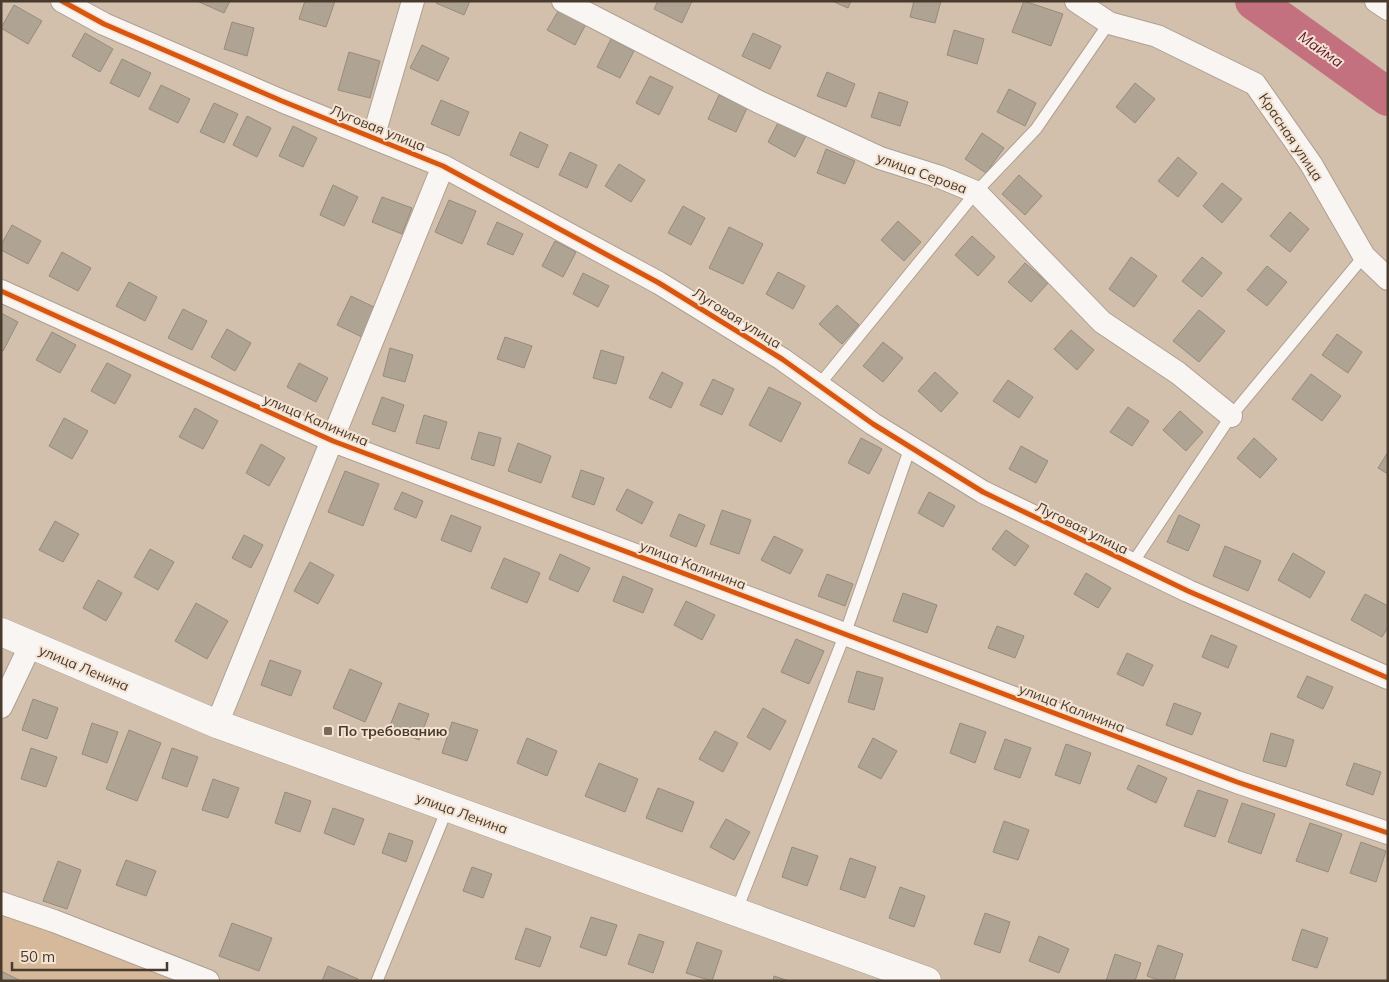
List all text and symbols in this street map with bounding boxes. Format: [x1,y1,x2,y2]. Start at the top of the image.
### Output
water label: Майма [1295,27,1347,71]
street label: Красная улица [1255,90,1327,184]
street label: Луговая улица [328,101,428,155]
street label: улица Серова [874,148,970,198]
street label: Луговая улица [689,284,785,352]
street label: улица Калинина [261,390,371,450]
street label: Луговая улица [1033,498,1131,558]
street label: улица Калинина [637,536,749,594]
street label: улица Ленина [36,641,132,695]
street label: улица Калинина [1016,679,1128,737]
place label: По требованию [338,722,448,740]
marker: По требованию [322,725,334,737]
street label: улица Ленина [414,788,510,838]
scale bar [12,940,168,972]
text: 50 m [20,947,55,966]

